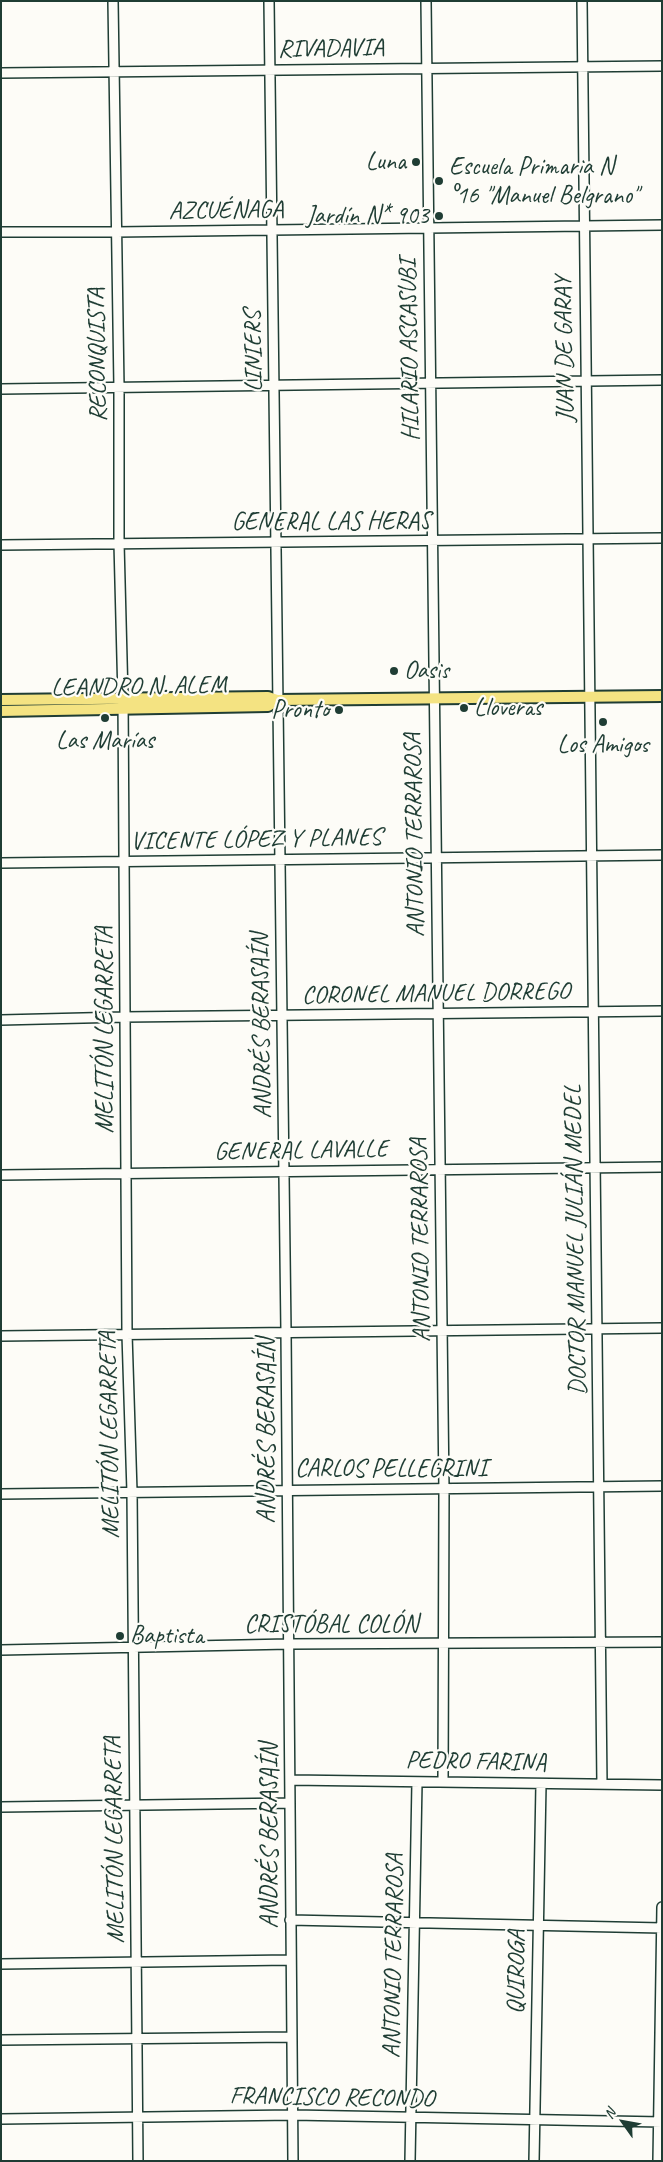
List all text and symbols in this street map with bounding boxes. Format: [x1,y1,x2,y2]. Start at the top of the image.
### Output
street label: RIVADAVIA [278,33,384,65]
place label: Luna [366,147,406,177]
place label: Escuela Primaria N °16 "Manuel Belgrano" [449,152,638,211]
marker: Luna [410,156,422,168]
marker: Escuela Primaria N °16 "Manuel Belgrano" [433,175,445,187]
street label: AZCUÉNAGA [168,195,284,227]
place label: Jardín N* 903 [306,201,429,231]
marker: Jardín N* 903 [433,210,445,222]
street label: HILARIO ASCASUBI [393,259,427,441]
street label: JUAN DE GARAY [549,276,581,422]
street label: RECONQUISTA [82,288,114,422]
street label: LINIERS [238,310,270,392]
street label: GENERAL LAS HERAS [231,507,431,537]
place label: Oasis [404,656,449,686]
marker: Oasis [388,665,400,677]
street label: LEANDRO N. ALEM [51,670,227,704]
place label: Lloveras [474,693,542,723]
place label: Pronto [271,695,329,725]
marker: Lloveras [458,702,470,714]
marker: Pronto [333,704,345,716]
marker: Las Marías [99,712,111,724]
marker: Los Amigos [597,716,609,728]
place label: Las Marías [56,726,154,756]
place label: Los Amigos [557,730,649,760]
street label: ANTONIO TERRAROSA [398,733,432,937]
street label: VICENTE LÓPEZ Y PLANES [130,823,382,857]
street label: MELITÓN LEGARRETA [90,927,120,1133]
street label: ANDRÉS BERASAÍN [245,933,279,1119]
street label: CORONEL MANUEL DORREGO [302,977,570,1011]
street label: DOCTOR MANUEL JULIÁN MEDEL [558,1084,594,1396]
street label: GENERAL LAVALLE [214,1134,388,1168]
street label: ANTONIO TERRAROSA [404,1138,438,1342]
street label: MELITÓN LEGARRETA [93,1331,127,1539]
street label: ANDRÉS BERASAÍN [252,1338,282,1524]
street label: CARLOS PELLEGRINI [295,1454,487,1484]
street label: CRISTÓBAL COLÓN [244,1610,418,1640]
place label: Baptista [130,1621,203,1651]
marker: Baptista [114,1630,126,1642]
street label: MELITÓN LEGARRETA [98,1736,132,1944]
street label: ANDRÉS BERASAÍN [255,1743,285,1929]
street label: PEDRO FARINA [405,1746,547,1778]
street label: ANTONIO TERRAROSA [377,1854,411,2058]
street label: QUIROGA [501,1930,533,2014]
street label: FRANCISCO RECONDO [229,2081,435,2115]
north arrow [598,2097,648,2147]
text: N [600,2106,619,2122]

